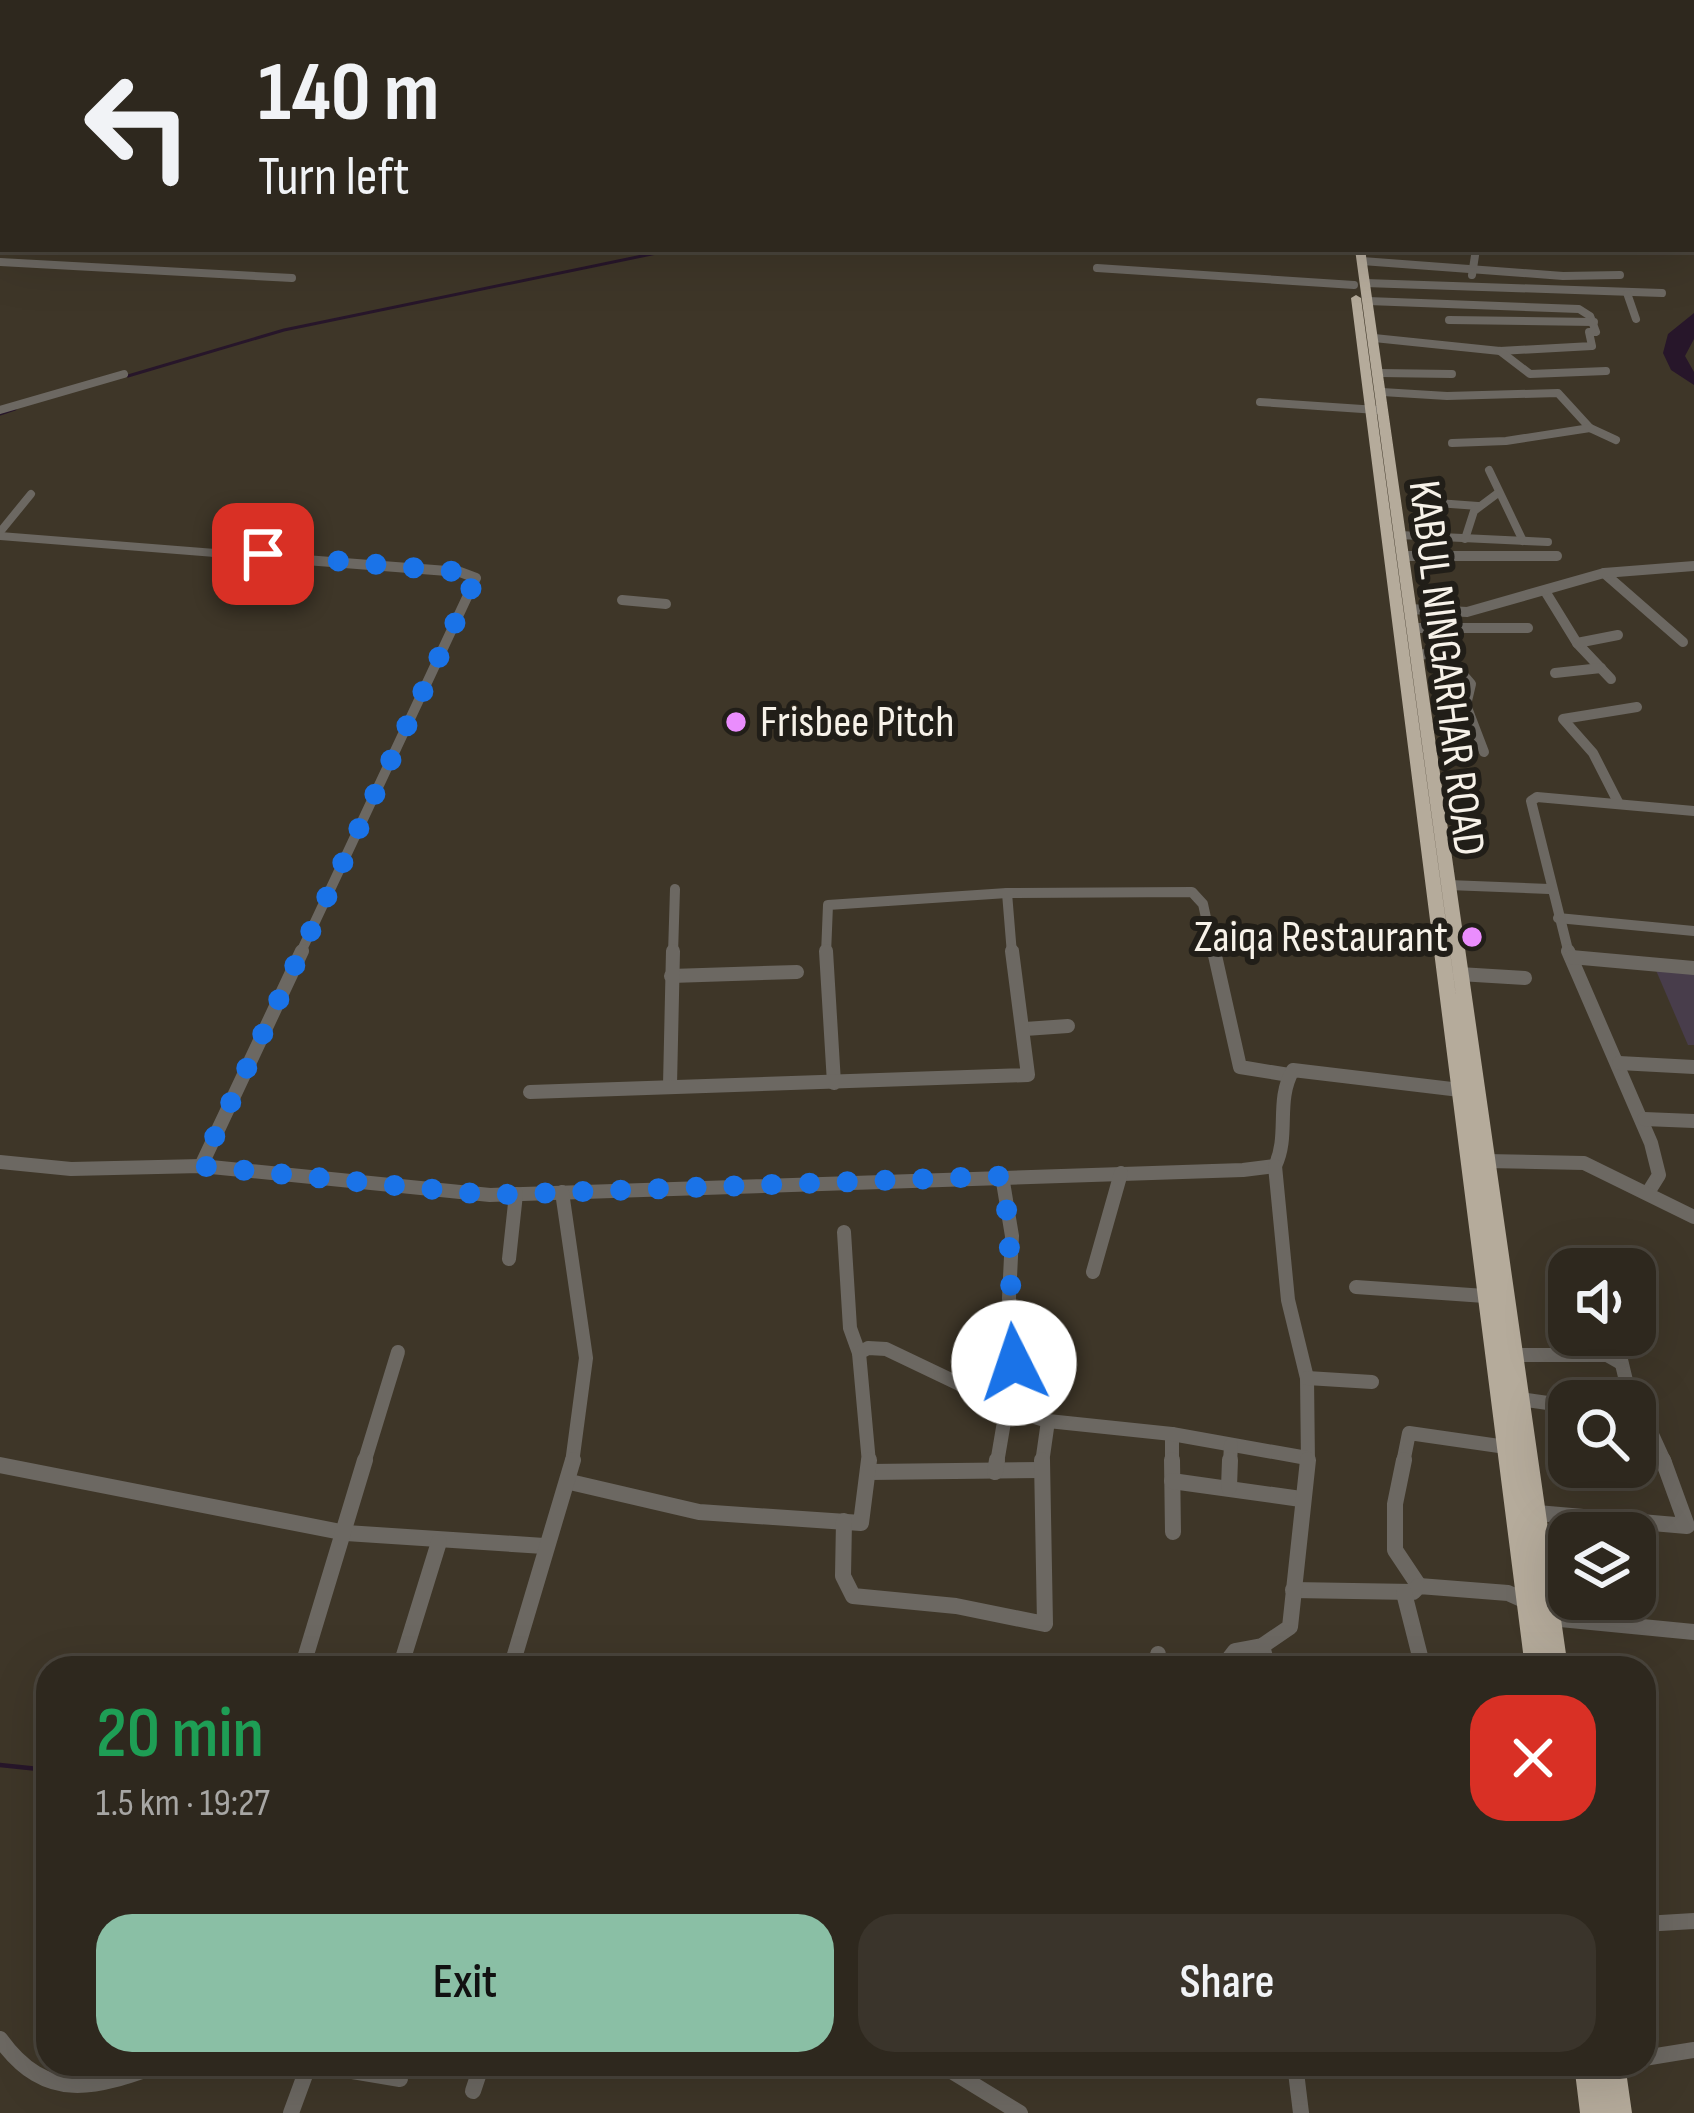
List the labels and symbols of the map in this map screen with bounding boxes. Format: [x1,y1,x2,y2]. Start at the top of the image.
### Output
street label: KABUL NINGARHAR ROAD [1396,477,1496,859]
pin [212,503,314,605]
place label: Frisbee Pitch [760,695,954,750]
marker: Frisbee Pitch [723,709,749,735]
place label: Zaiqa Restaurant [1194,910,1448,965]
marker: Zaiqa Restaurant [1459,924,1485,950]
position arrow [951,1300,1077,1426]

